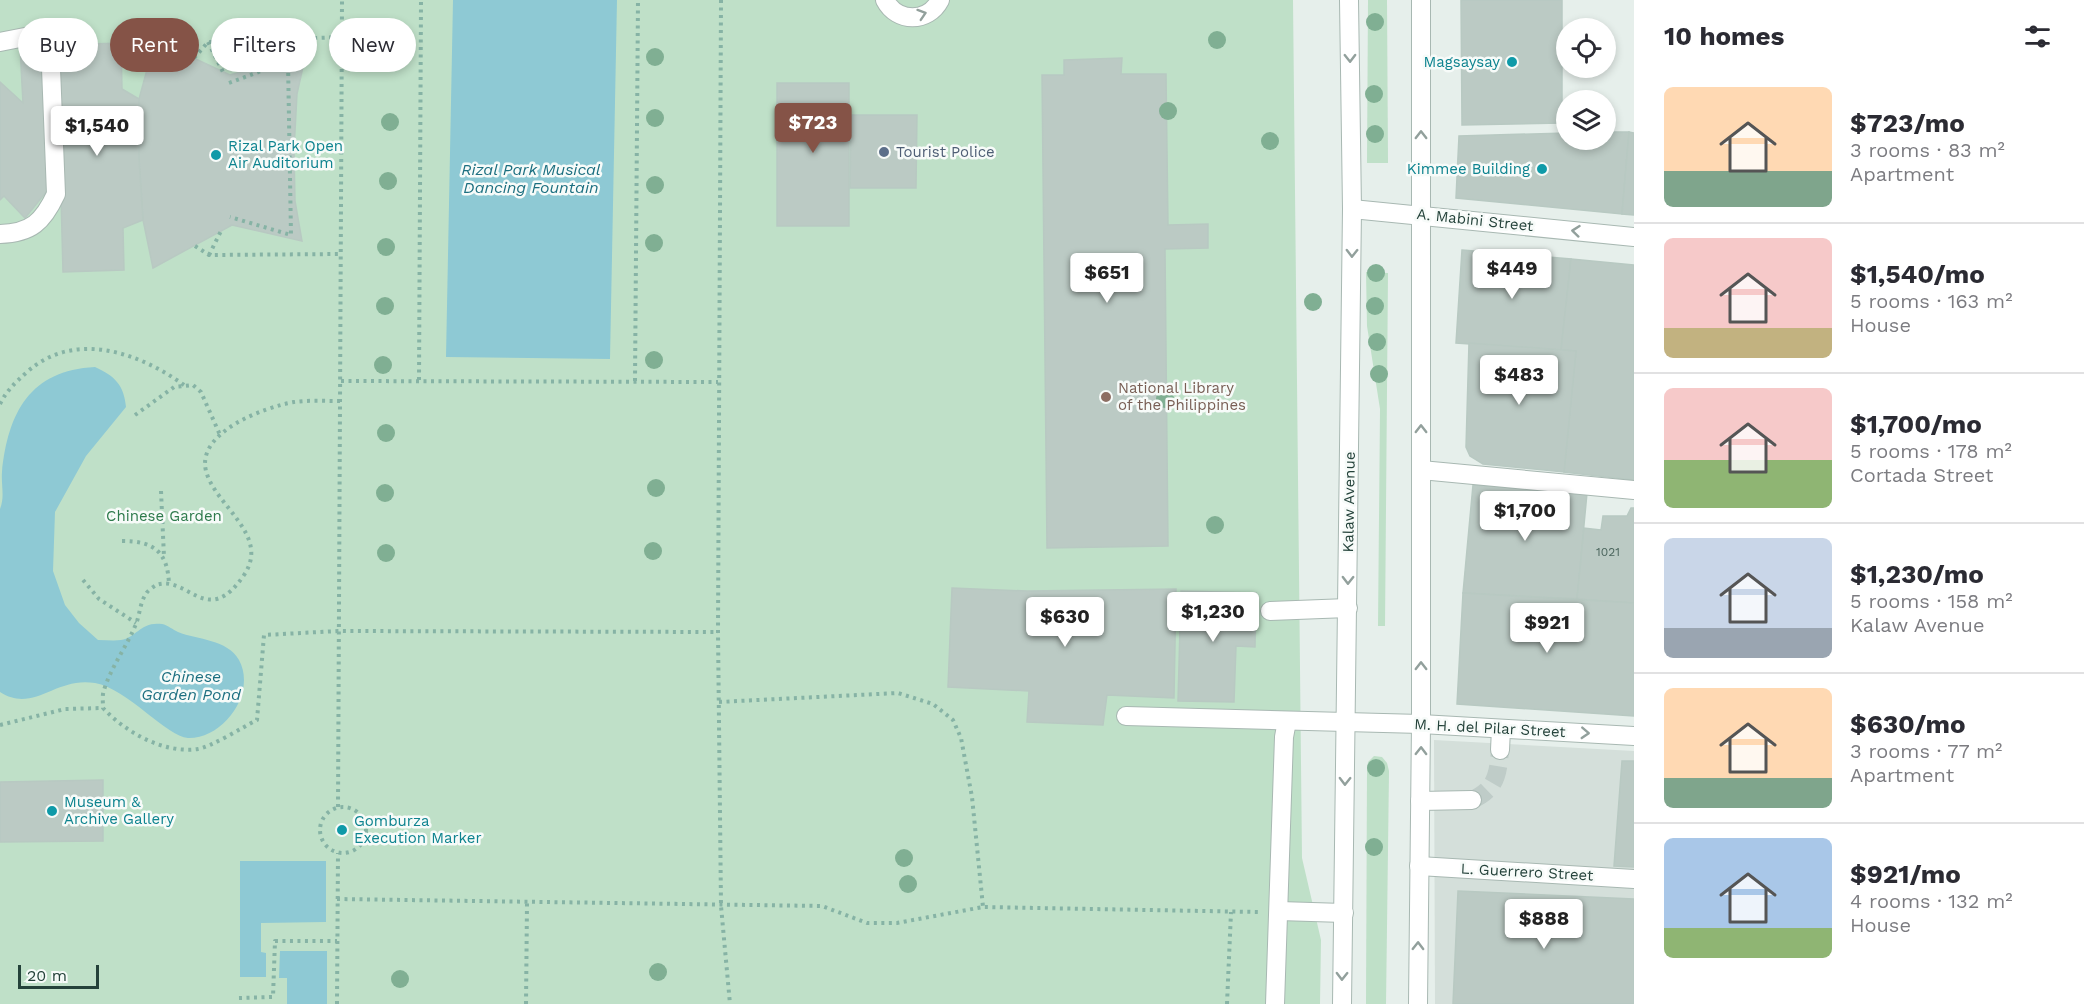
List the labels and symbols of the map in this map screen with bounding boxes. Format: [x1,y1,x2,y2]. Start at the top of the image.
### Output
one-way arrow [916,9,927,22]
place label: Magsaysay [1424,53,1500,71]
one-way arrow [1344,54,1356,63]
marker: Magsaysay [1505,55,1519,69]
pin: $723 [777,103,849,154]
pin: $1,540 [48,106,146,157]
one-way arrow [1414,130,1427,139]
place label: Rizal Park Open Air Auditorium [228,137,343,172]
place label: Tourist Police [896,143,995,161]
marker: Tourist Police [877,145,891,159]
marker: Rizal Park Open Air Auditorium [209,148,223,162]
water label: Rizal Park Musical Dancing Fountain [461,160,601,197]
place label: Kimmee Building [1407,160,1530,178]
marker: Kimmee Building [1535,162,1549,176]
street label: A. Mabini Street [1416,205,1535,235]
one-way arrow [1571,225,1580,238]
one-way arrow [1346,249,1358,258]
pin: $449 [1476,249,1548,300]
pin: $651 [1071,253,1143,304]
pin: $483 [1483,355,1555,406]
place label: National Library of the Philippines [1118,379,1246,414]
marker: National Library of the Philippines [1099,390,1113,404]
one-way arrow [1415,424,1427,433]
street label: Kalaw Avenue [1339,451,1359,553]
pin: $1,700 [1476,491,1574,542]
park label: Chinese Garden [106,507,222,525]
house number: 1021 [1596,545,1620,559]
one-way arrow [1342,575,1354,584]
pin: $1,230 [1164,592,1262,643]
pin: $630 [1029,597,1101,648]
pin: $921 [1511,603,1583,654]
one-way arrow [1415,661,1427,670]
water label: Chinese Garden Pond [141,667,242,704]
street label: M. H. del Pilar Street [1414,715,1567,741]
one-way arrow [1580,727,1589,740]
one-way arrow [1415,746,1427,755]
one-way arrow [1339,777,1352,786]
place label: Museum & Archive Gallery [64,793,174,828]
marker: Museum & Archive Gallery [45,804,59,818]
place label: Gomburza Execution Marker [354,812,482,847]
marker: Gomburza Execution Marker [335,823,349,837]
street label: L. Guerrero Street [1460,860,1594,884]
pin: $888 [1508,899,1580,950]
one-way arrow [1412,941,1425,950]
scale bar [18,962,99,990]
one-way arrow [1336,972,1348,981]

